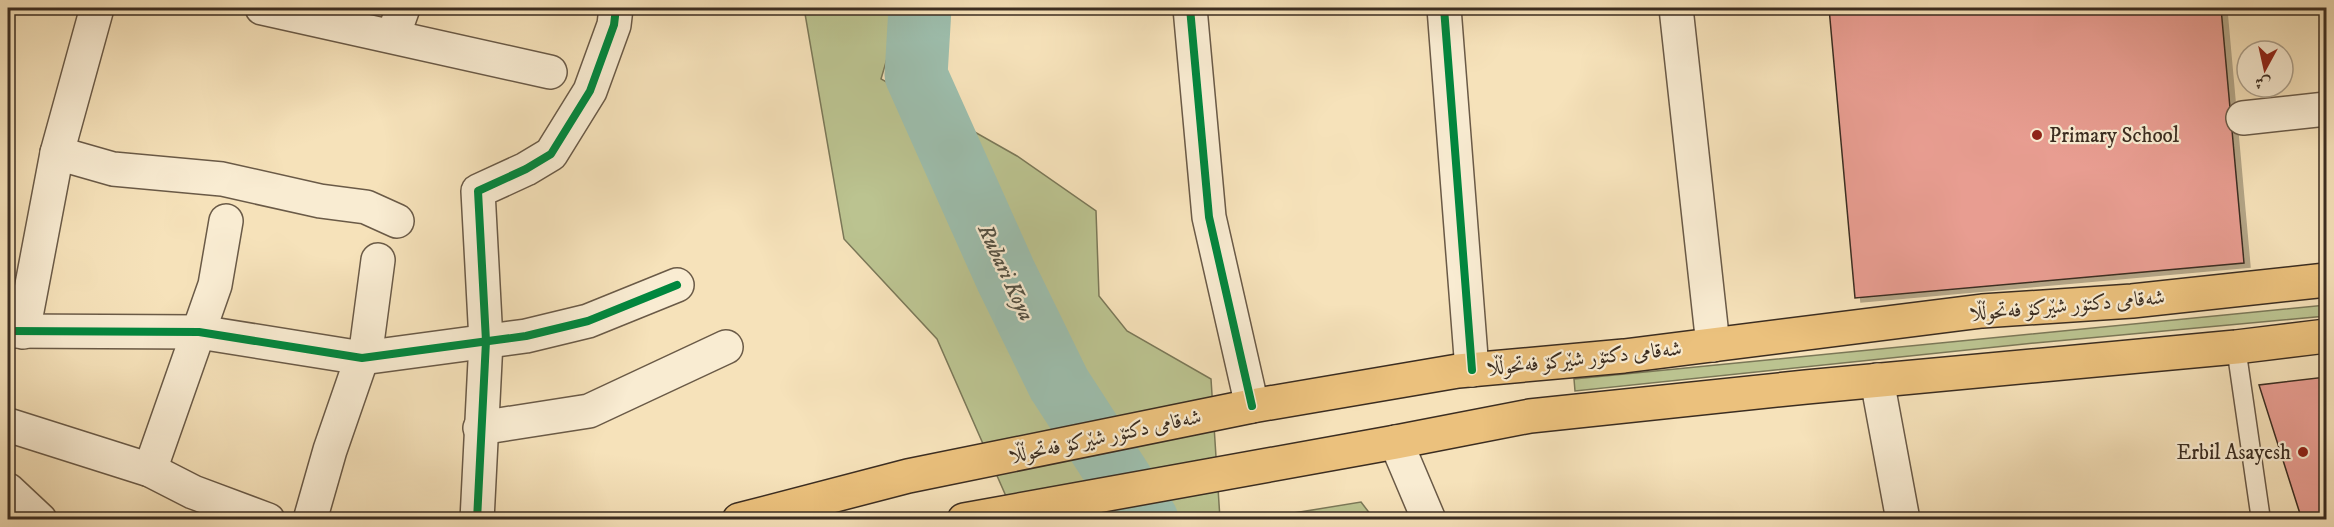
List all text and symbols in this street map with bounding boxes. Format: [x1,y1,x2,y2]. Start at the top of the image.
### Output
north arrow [2235,39,2295,99]
text: ش [2254,72,2272,94]
place label: Primary School [2049,123,2180,149]
marker: Primary School [2030,128,2044,142]
water label: Rubari Koya [971,219,1040,325]
street label: شەقامی دکتۆر شێرکۆ فەتحوڵڵا [1968,284,2166,327]
street label: شەقامی دکتۆر شێرکۆ فەتحوڵڵا [1485,335,1683,382]
street label: شەقامی دکتۆر شێرکۆ فەتحوڵڵا [1006,403,1204,470]
place label: Erbil Asayesh [2176,440,2291,466]
marker: Erbil Asayesh [2296,445,2310,459]

